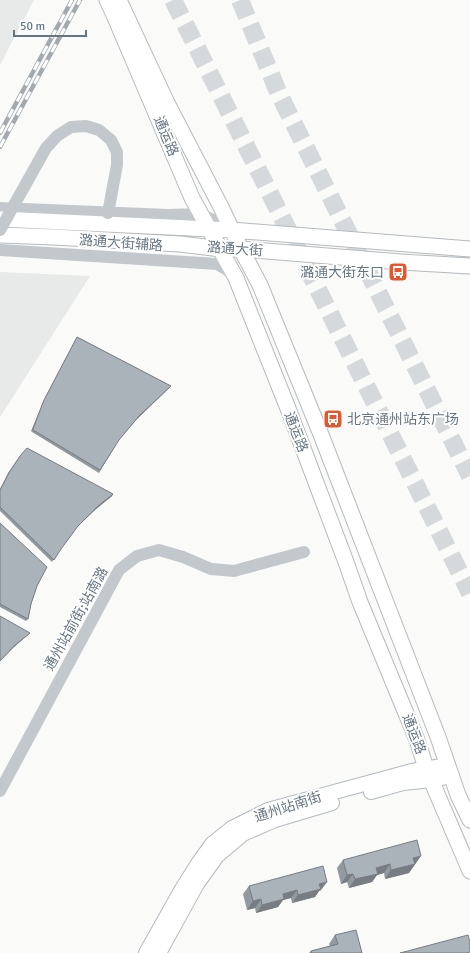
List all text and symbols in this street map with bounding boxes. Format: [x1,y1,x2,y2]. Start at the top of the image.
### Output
scale bar [14,12,86,38]
text: 50 m [20,19,45,34]
street label: 通运路 [150,113,182,159]
street label: 潞通大街辅路 [79,232,163,254]
street label: 潞通大街 [206,239,264,259]
bus stop icon: 潞通大街东口 [387,261,409,283]
place label: 潞通大街东口 [300,264,384,281]
bus stop icon: 北京通州站东广场 [322,408,344,430]
street label: 通运路 [281,409,311,455]
place label: 北京通州站东广场 [347,411,459,428]
street label: 通州站前街;站南潞 [40,564,112,674]
street label: 通运路 [399,711,429,757]
street label: 通州站南街 [252,788,324,826]

